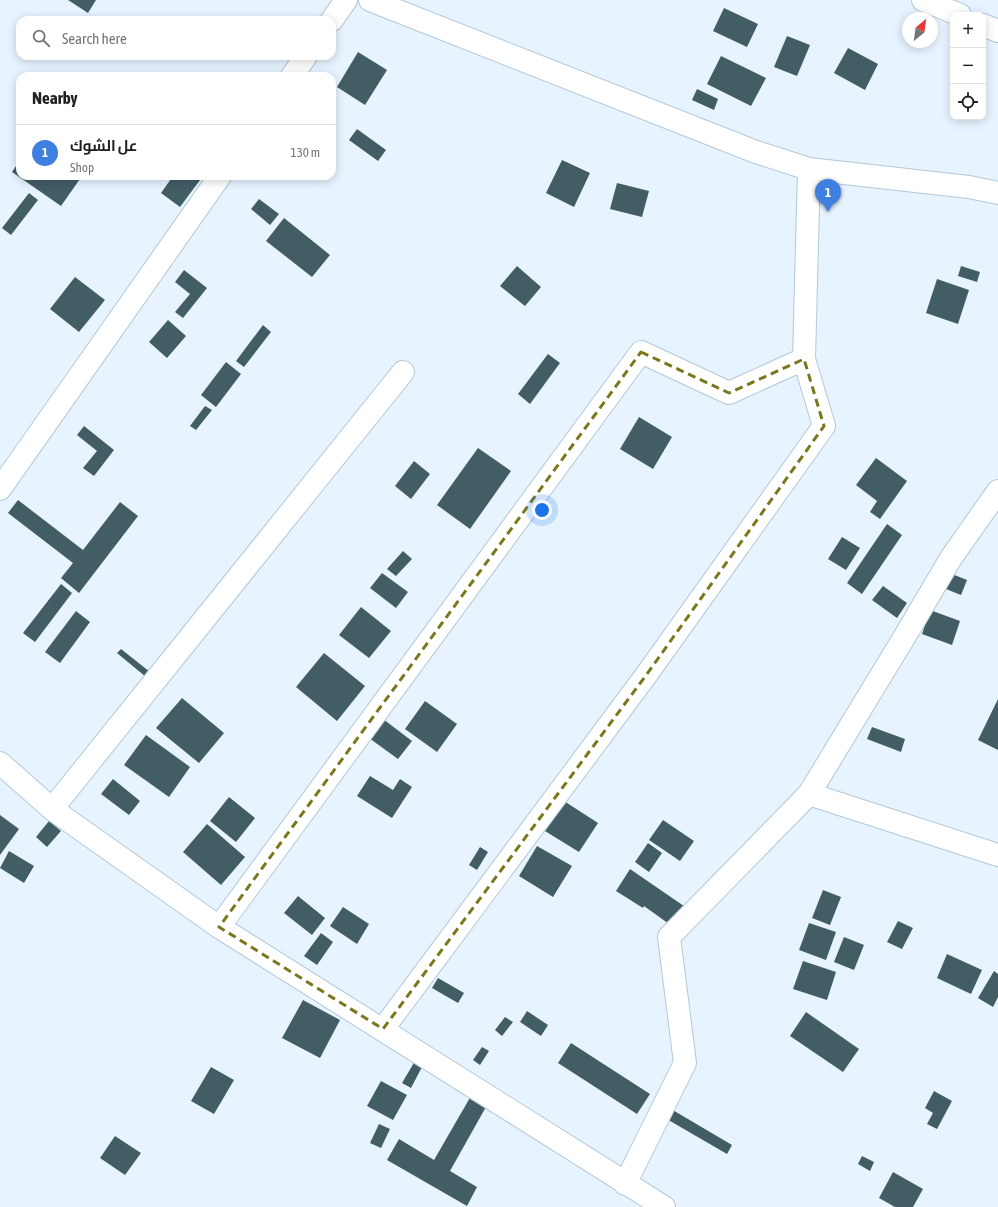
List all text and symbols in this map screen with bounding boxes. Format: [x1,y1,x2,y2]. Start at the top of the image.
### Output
north arrow [902,12,938,48]
map controls [950,12,986,120]
button: + [950,12,986,48]
search box [16,16,336,60]
icon: search [30,27,52,49]
text: Search here [62,30,127,47]
button: − [950,48,986,84]
button: locate [950,84,986,120]
text: Nearby [32,88,78,108]
text: عل الشوك [70,137,137,154]
text: 1 [42,145,48,160]
text: 130 m [291,145,320,160]
text: Shop [70,160,94,175]
pin: 1 [815,179,841,212]
your location [532,500,552,520]

